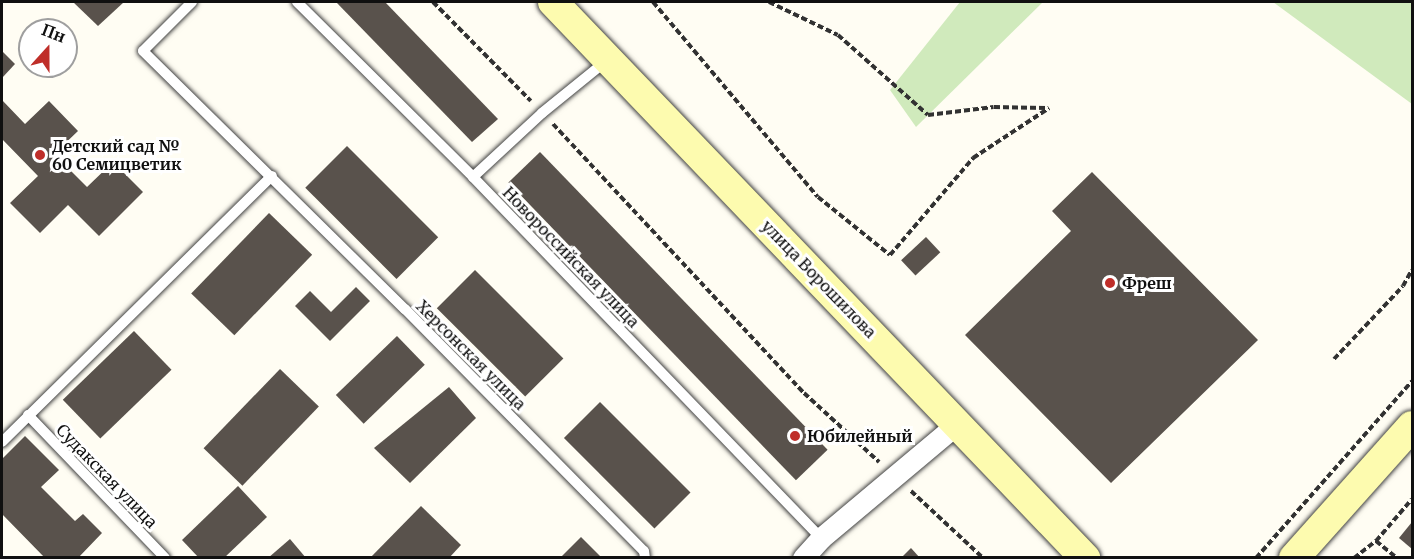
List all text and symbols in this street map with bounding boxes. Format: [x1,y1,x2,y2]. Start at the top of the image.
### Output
north arrow [18,18,78,78]
text: Пн [39,19,69,47]
place label: Детский сад № 60 Семицветик [52,136,181,174]
marker: Детский сад № 60 Семицветик [33,148,47,162]
street label: Новороссийская улица [499,183,643,331]
street label: улица Ворошилова [758,216,880,342]
place label: Фреш [1122,273,1172,293]
marker: Фреш [1103,276,1117,290]
street label: Херсонская улица [412,296,530,414]
street label: Судакская улица [53,420,161,532]
place label: Юбилейный [807,426,913,446]
marker: Юбилейный [788,429,802,443]

